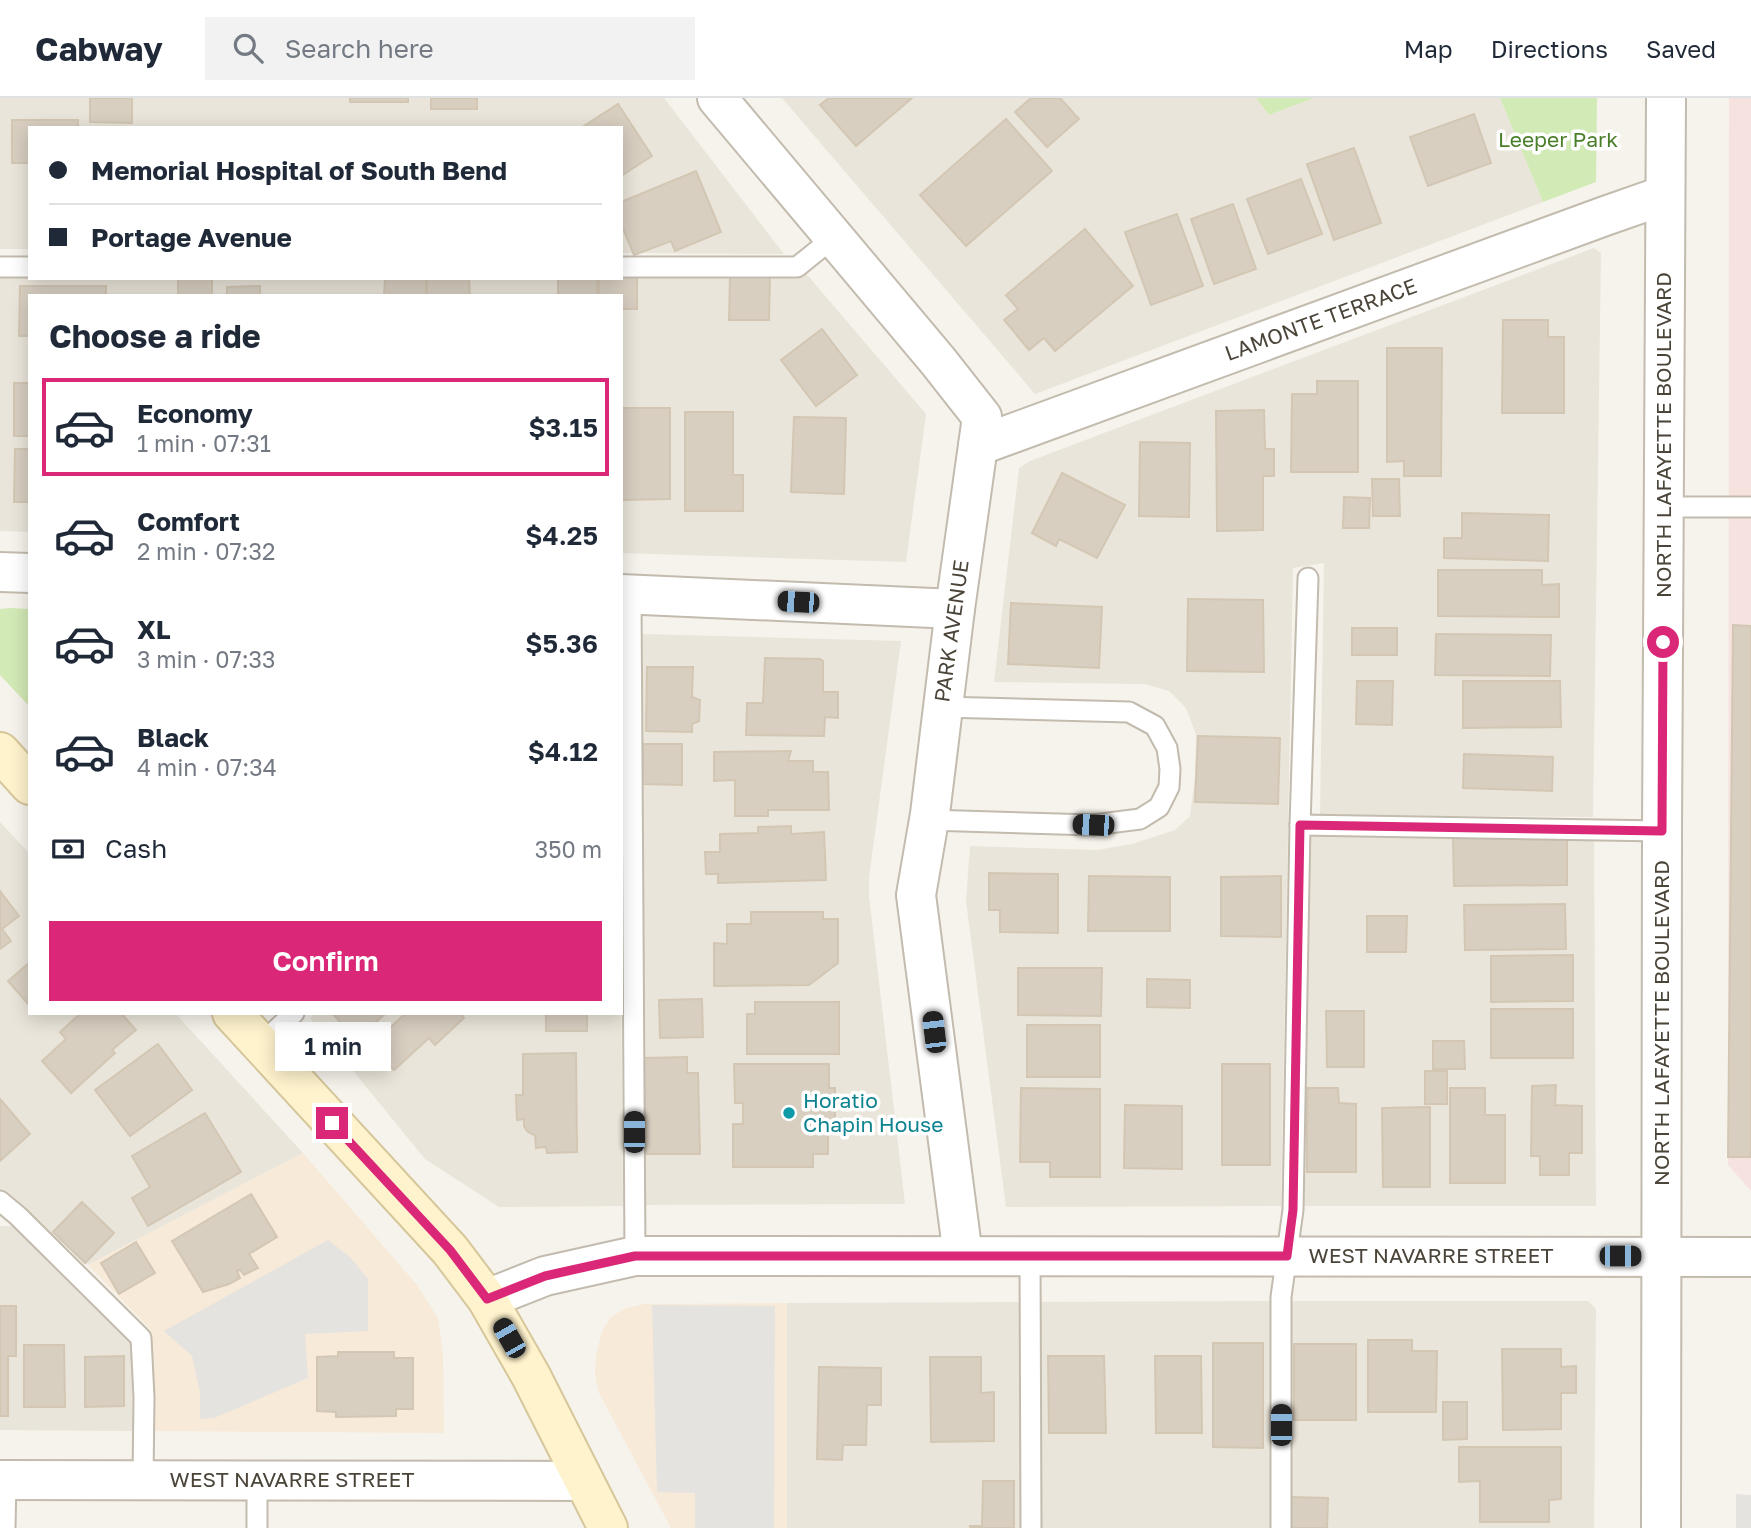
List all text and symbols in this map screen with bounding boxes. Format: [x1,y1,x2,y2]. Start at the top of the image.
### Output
search box [205,17,695,80]
text: Cabway [35,29,163,68]
icon: search [229,29,267,67]
text: Search here [285,33,434,64]
text: Map [1404,34,1453,63]
text: Directions [1491,34,1608,63]
text: Saved [1646,34,1716,63]
park label: Leeper Park [1498,126,1618,152]
text: Memorial Hospital of South Bend [91,155,507,186]
text: Portage Avenue [91,222,292,253]
street label: LAMONTE TERRACE [1221,272,1420,366]
street label: NORTH LAFAYETTE BOULEVARD [1650,272,1676,598]
text: Choose a ride [49,317,261,355]
icon: car [53,396,116,459]
text: Economy [137,398,253,429]
text: $3.15 [528,412,598,443]
text: 1 min · 07:31 [137,429,271,457]
icon: car [53,504,116,567]
text: Comfort [137,506,240,537]
text: $4.25 [525,520,598,551]
text: 2 min · 07:32 [137,537,275,565]
street label: PARK AVENUE [928,558,974,704]
car [777,590,820,614]
icon: car [53,612,116,675]
text: XL [137,614,171,645]
route start [1647,626,1679,658]
text: $5.36 [525,628,598,659]
text: 3 min · 07:33 [137,645,276,673]
icon: car [53,720,116,783]
text: Black [137,722,209,753]
text: $4.12 [528,736,598,767]
text: 4 min · 07:34 [137,753,277,781]
car [1072,814,1115,836]
icon: cash [49,830,87,868]
text: Cash [105,833,167,864]
text: 350 m [535,835,602,863]
street label: NORTH LAFAYETTE BOULEVARD [1648,860,1674,1186]
button: Confirm [49,921,602,1001]
car [922,1010,947,1054]
callout: 1 min [274,1021,390,1070]
text: 1 min [304,1032,362,1060]
place label: Horatio Chapin House [803,1087,943,1137]
marker: Horatio Chapin House [781,1105,797,1121]
route end [316,1107,348,1139]
car [624,1111,645,1153]
street label: WEST NAVARRE STREET [1309,1242,1553,1268]
car [1600,1246,1642,1267]
car [490,1315,529,1361]
car [1271,1404,1292,1446]
street label: WEST NAVARRE STREET [170,1466,414,1492]

